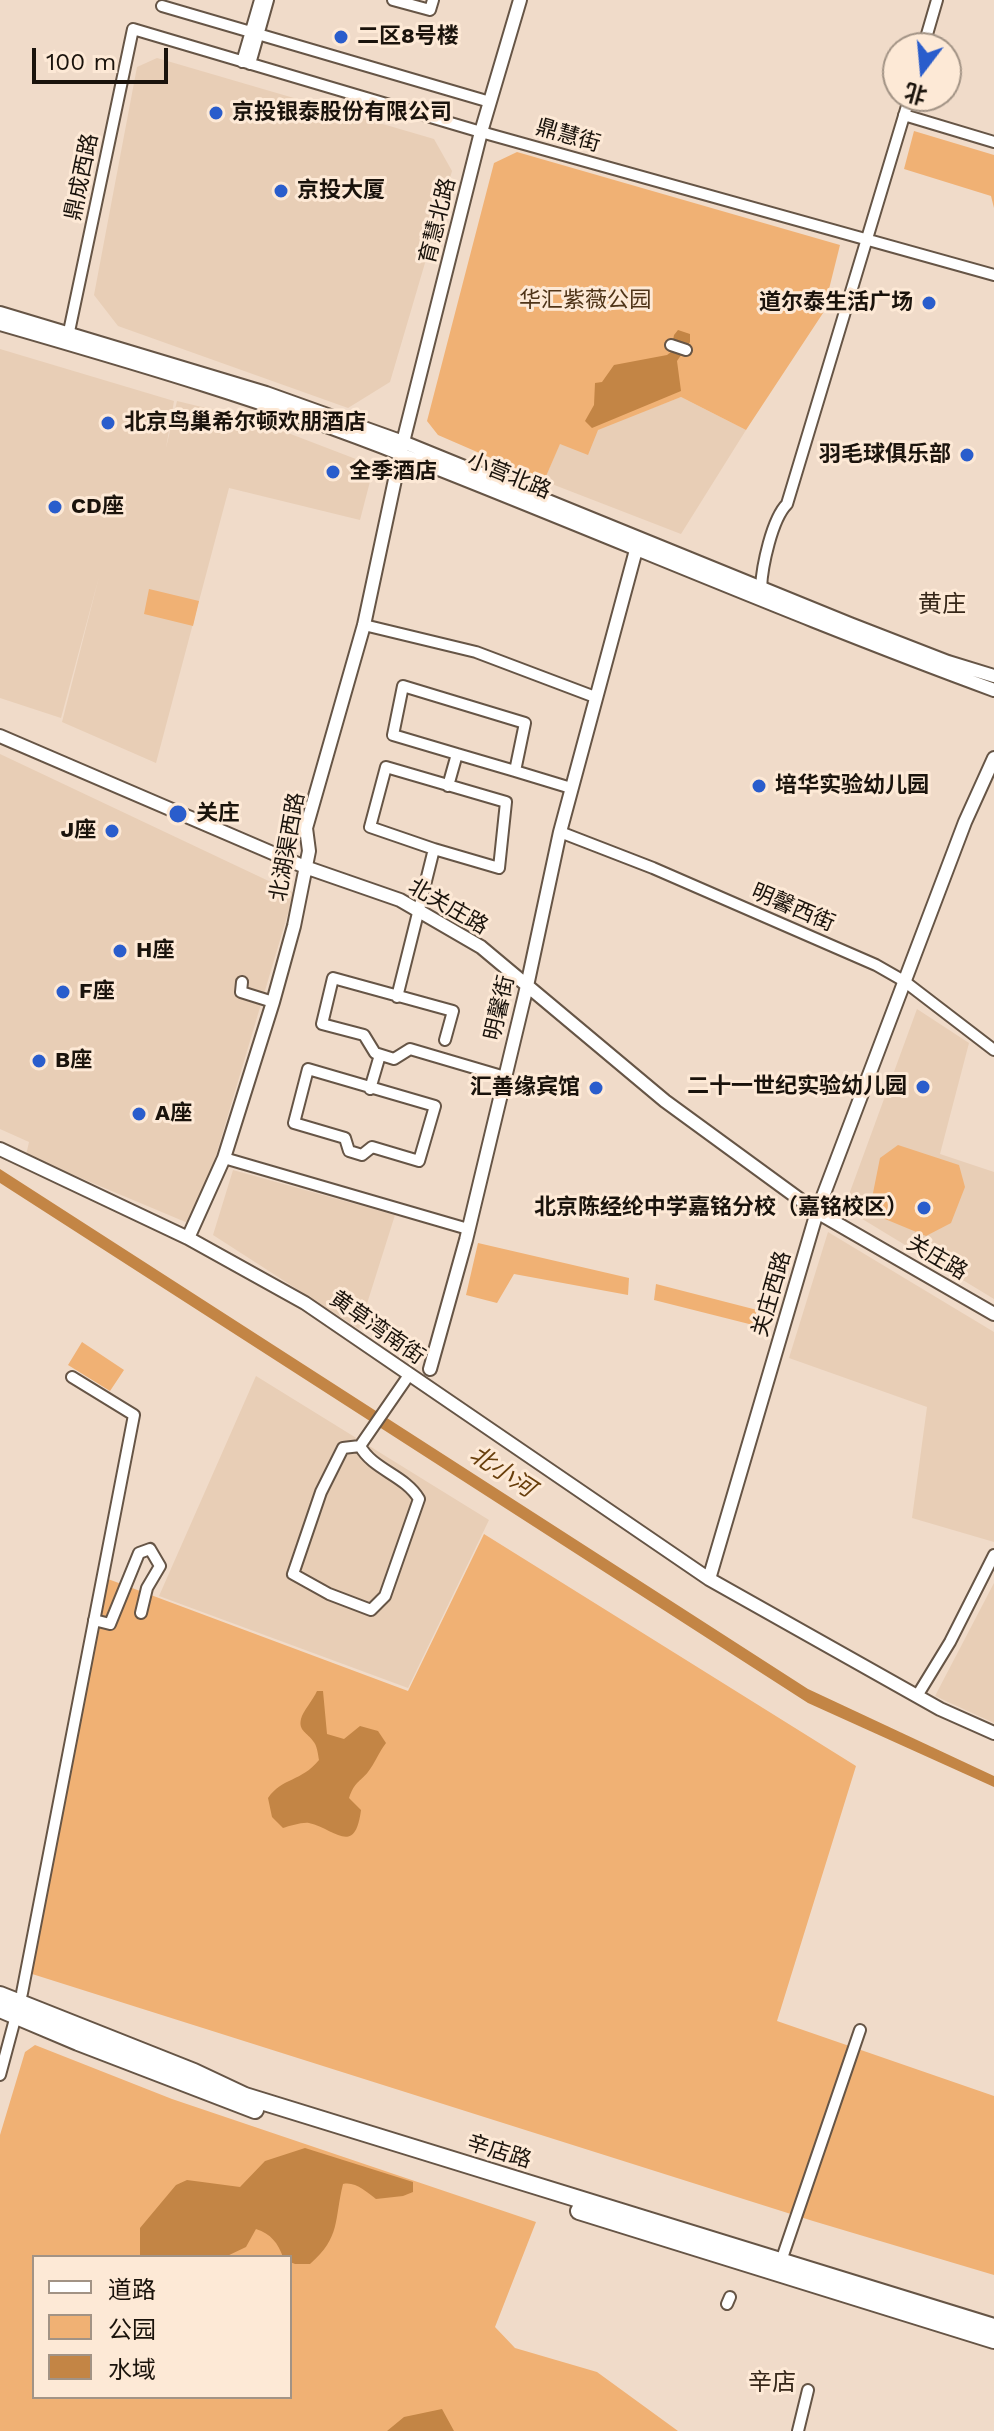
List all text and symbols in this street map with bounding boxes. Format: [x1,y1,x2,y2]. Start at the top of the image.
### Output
place label: 二区8号楼 [357,24,459,50]
marker: 二区8号楼 [332,28,350,46]
scale bar [36,32,172,82]
north arrow [882,32,962,112]
text: 100 m [46,48,116,76]
text: 北 [902,79,930,109]
place label: 京投银泰股份有限公司 [232,100,452,126]
marker: 京投银泰股份有限公司 [207,104,225,122]
street label: 鼎慧街 [533,114,603,158]
street label: 鼎成西路 [60,131,104,223]
street label: 育慧北路 [415,175,461,267]
place label: 京投大厦 [297,178,385,204]
marker: 京投大厦 [272,182,290,200]
park label: 华汇紫薇公园 [519,288,651,314]
place label: 道尔泰生活广场 [759,290,913,316]
marker: 道尔泰生活广场 [920,294,938,312]
place label: 北京鸟巢希尔顿欢朋酒店 [124,410,366,436]
marker: 北京鸟巢希尔顿欢朋酒店 [99,414,117,432]
place label: 羽毛球俱乐部 [819,442,951,468]
marker: 羽毛球俱乐部 [958,446,976,464]
street label: 小营北路 [463,447,555,505]
place label: 全季酒店 [349,459,437,485]
marker: 全季酒店 [324,463,342,481]
place label: CD座 [71,494,124,520]
marker: CD座 [46,498,64,516]
district label: 黄庄 [918,591,966,619]
place label: 培华实验幼儿园 [775,773,929,799]
marker: 培华实验幼儿园 [750,777,768,795]
street label: 北湖渠西路 [265,791,311,903]
place label: 关庄 [196,801,240,827]
marker: 关庄 [167,803,189,825]
place label: J座 [60,818,96,844]
marker: J座 [103,822,121,840]
street label: 北关庄路 [403,874,493,940]
street label: 明馨西街 [747,879,839,937]
place label: H座 [136,938,174,964]
marker: H座 [111,942,129,960]
street label: 明馨街 [480,973,520,1043]
place label: F座 [79,979,114,1005]
marker: F座 [54,983,72,1001]
place label: B座 [55,1048,92,1074]
marker: B座 [30,1052,48,1070]
place label: 二十一世纪实验幼儿园 [687,1074,907,1100]
place label: 汇善缘宾馆 [470,1075,580,1101]
marker: 二十一世纪实验幼儿园 [914,1078,932,1096]
marker: 汇善缘宾馆 [587,1079,605,1097]
place label: A座 [155,1101,192,1127]
marker: A座 [130,1105,148,1123]
place label: 北京陈经纶中学嘉铭分校（嘉铭校区） [534,1195,908,1221]
marker: 北京陈经纶中学嘉铭分校（嘉铭校区） [915,1199,933,1217]
street label: 关庄路 [902,1230,972,1286]
street label: 关庄西路 [747,1248,797,1340]
street label: 黄草湾南街 [324,1286,430,1370]
water label: 北小河 [464,1440,540,1504]
street label: 辛店路 [464,2130,534,2174]
legend [32,2255,292,2399]
text: 道路 [108,2276,156,2304]
text: 公园 [108,2316,156,2344]
text: 水域 [108,2356,156,2384]
district label: 辛店 [748,2369,796,2397]

